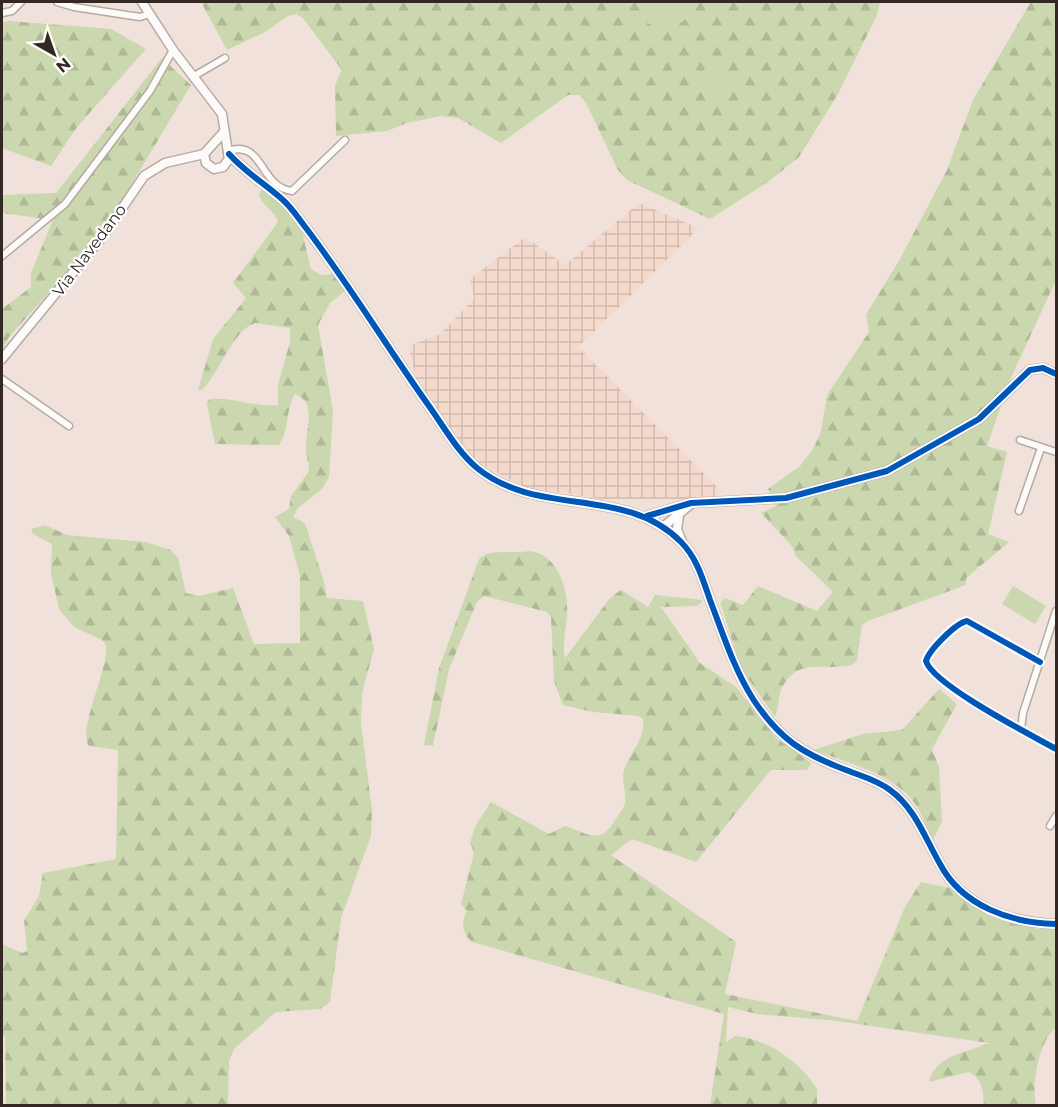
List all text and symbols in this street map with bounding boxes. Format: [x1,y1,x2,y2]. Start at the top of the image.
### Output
north arrow [24,24,84,84]
text: N [52,54,74,77]
street label: Via Navedano [49,201,130,300]

